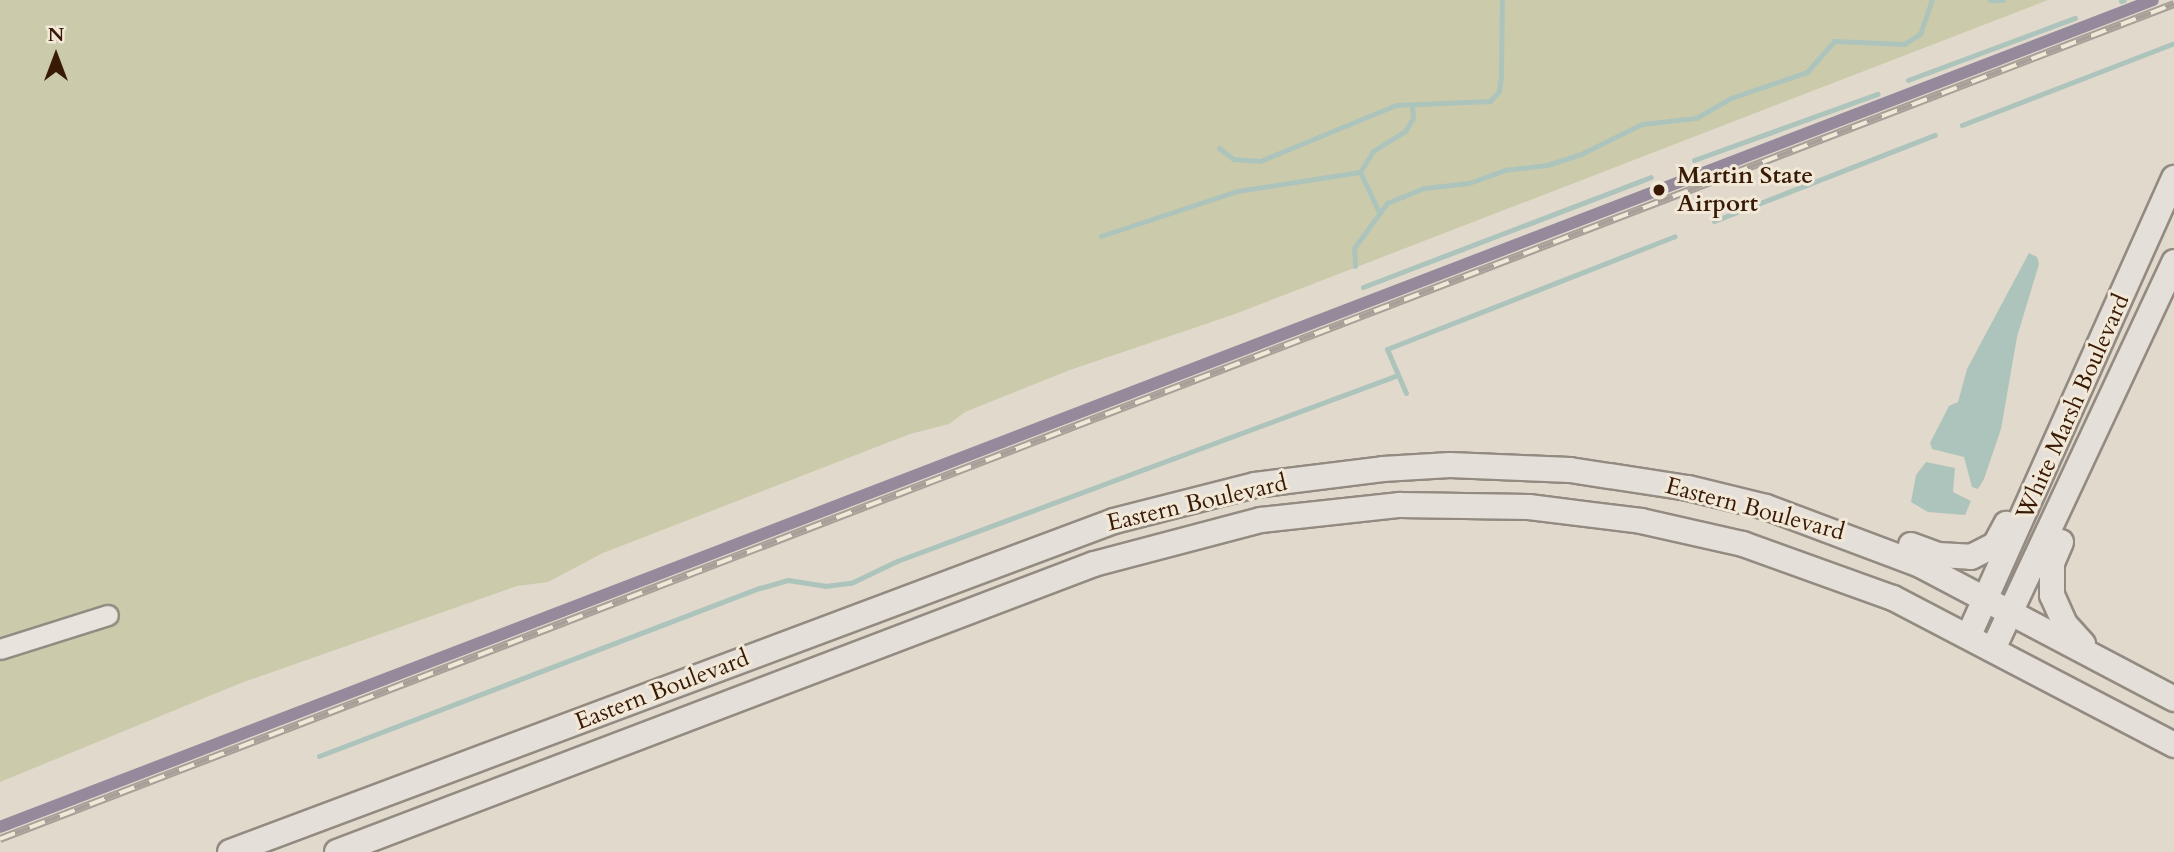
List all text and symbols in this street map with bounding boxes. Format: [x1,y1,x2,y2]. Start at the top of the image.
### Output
north arrow [21,21,91,91]
text: N [48,22,64,48]
place label: Martin State Airport [1677,162,1813,218]
marker: Martin State Airport [1647,178,1671,202]
street label: White Marsh Boulevard [2010,290,2136,524]
street label: Eastern Boulevard [1104,468,1290,538]
street label: Eastern Boulevard [1662,471,1848,547]
street label: Eastern Boulevard [571,644,753,736]

